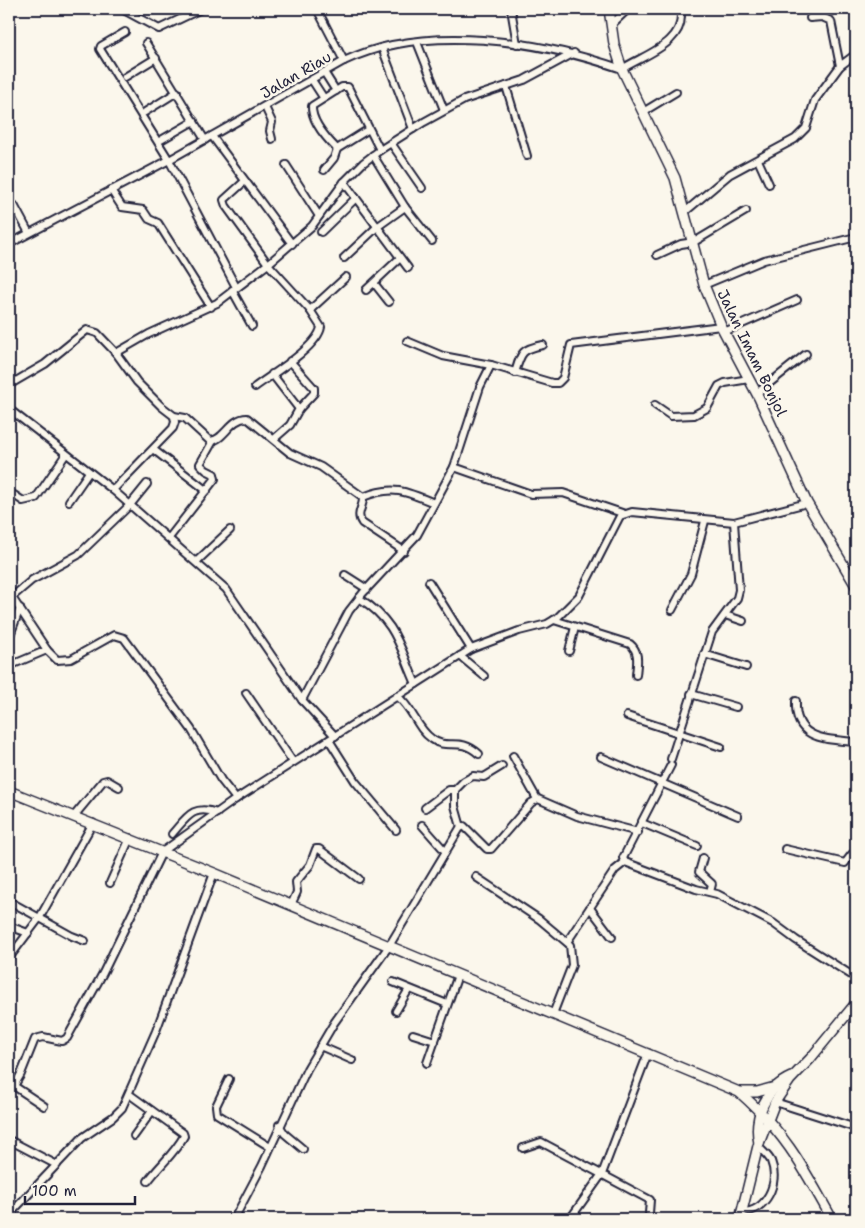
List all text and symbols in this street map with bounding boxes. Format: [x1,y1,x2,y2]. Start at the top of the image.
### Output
street label: Jalan Riau [257,47,335,103]
street label: Jalan Imam Bonjol [713,286,792,420]
scale bar [25,1173,135,1205]
text: 100 m [32,1181,77,1201]

